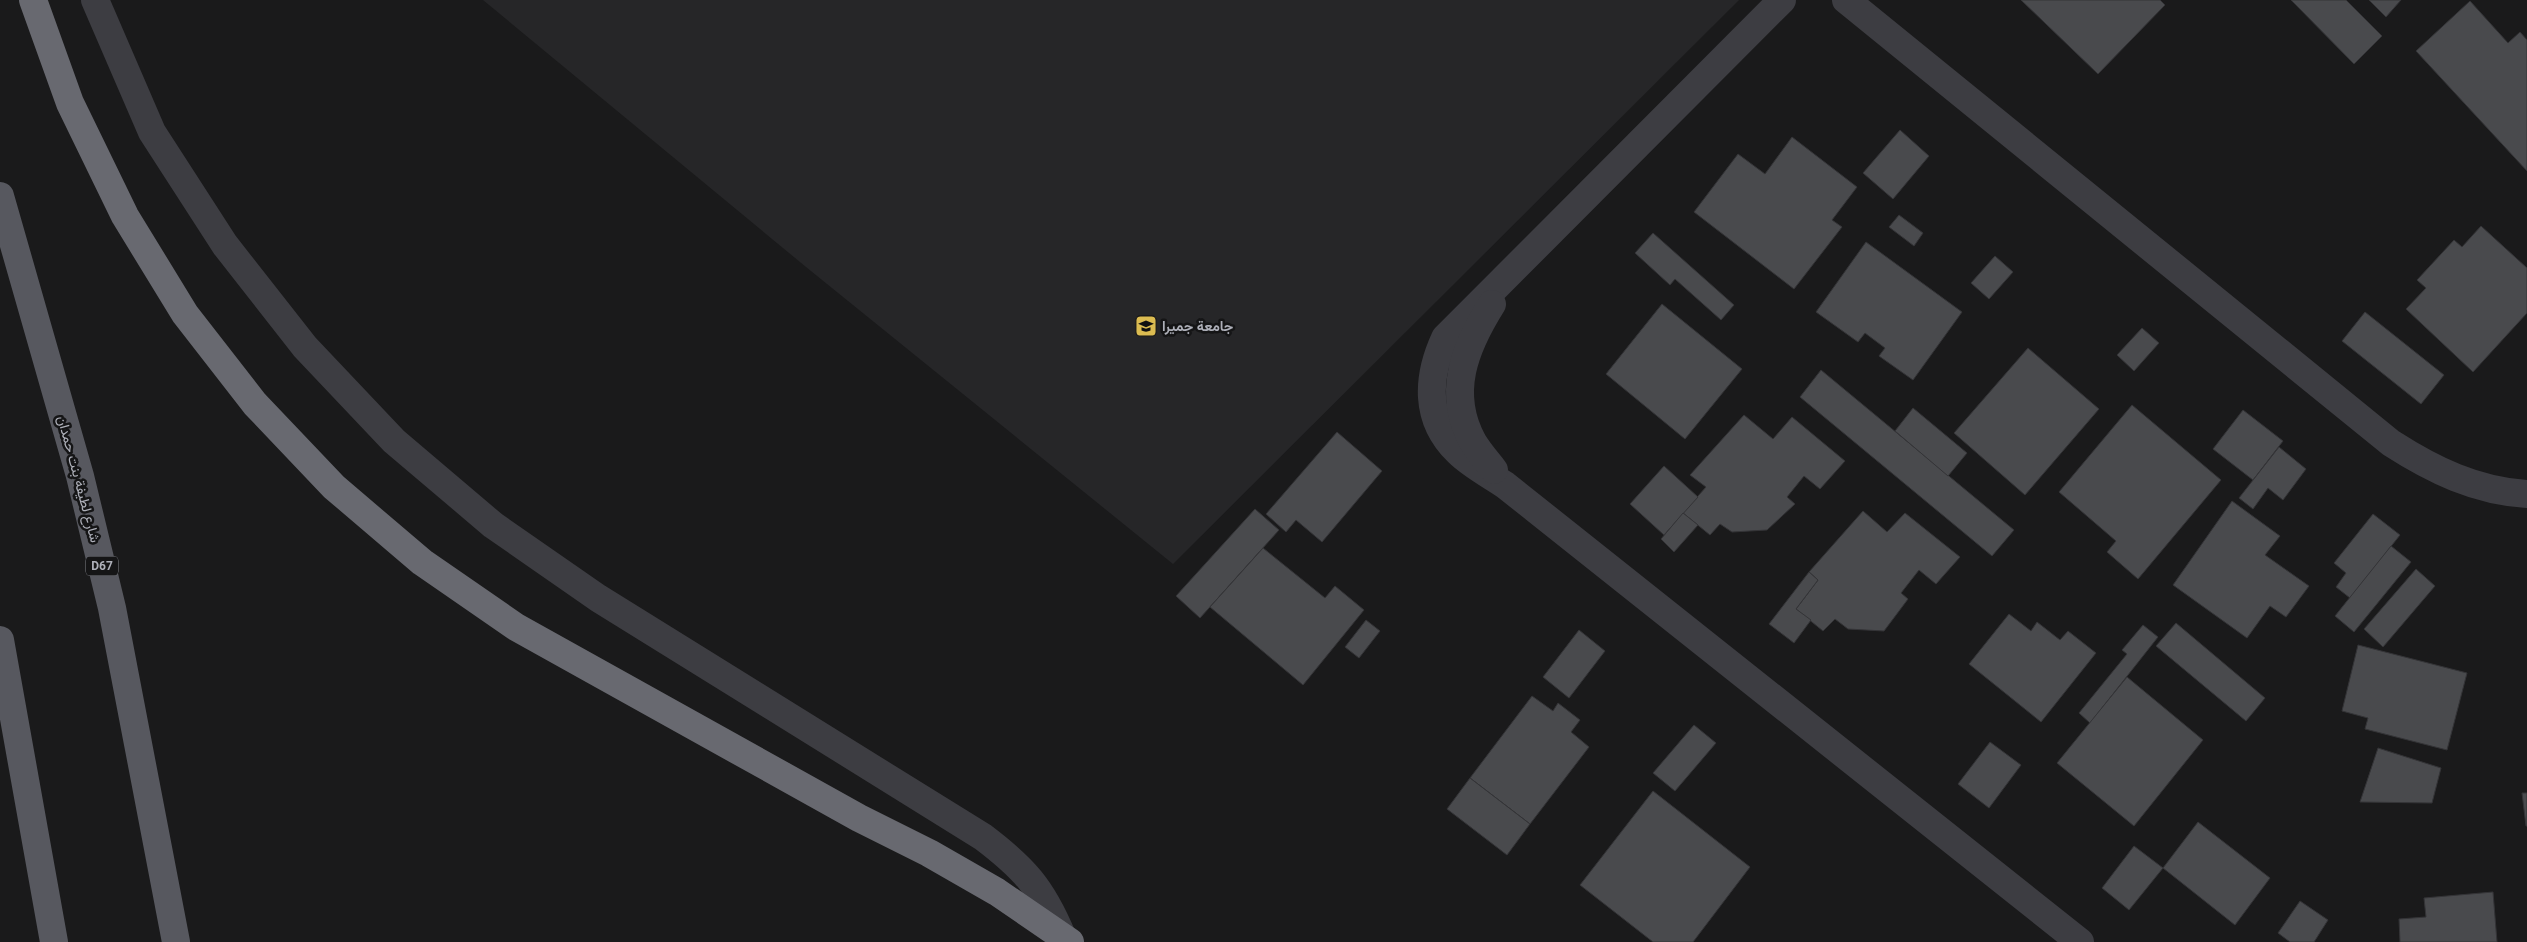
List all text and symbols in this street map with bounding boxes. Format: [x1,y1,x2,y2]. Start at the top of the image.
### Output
school or university icon: جامعة جميرا [1134,314,1158,338]
place label: جامعة جميرا [1162,318,1234,335]
street label: شارع لطيفة بنت حمدان [51,414,104,545]
road number: D67 [86,556,118,576]

